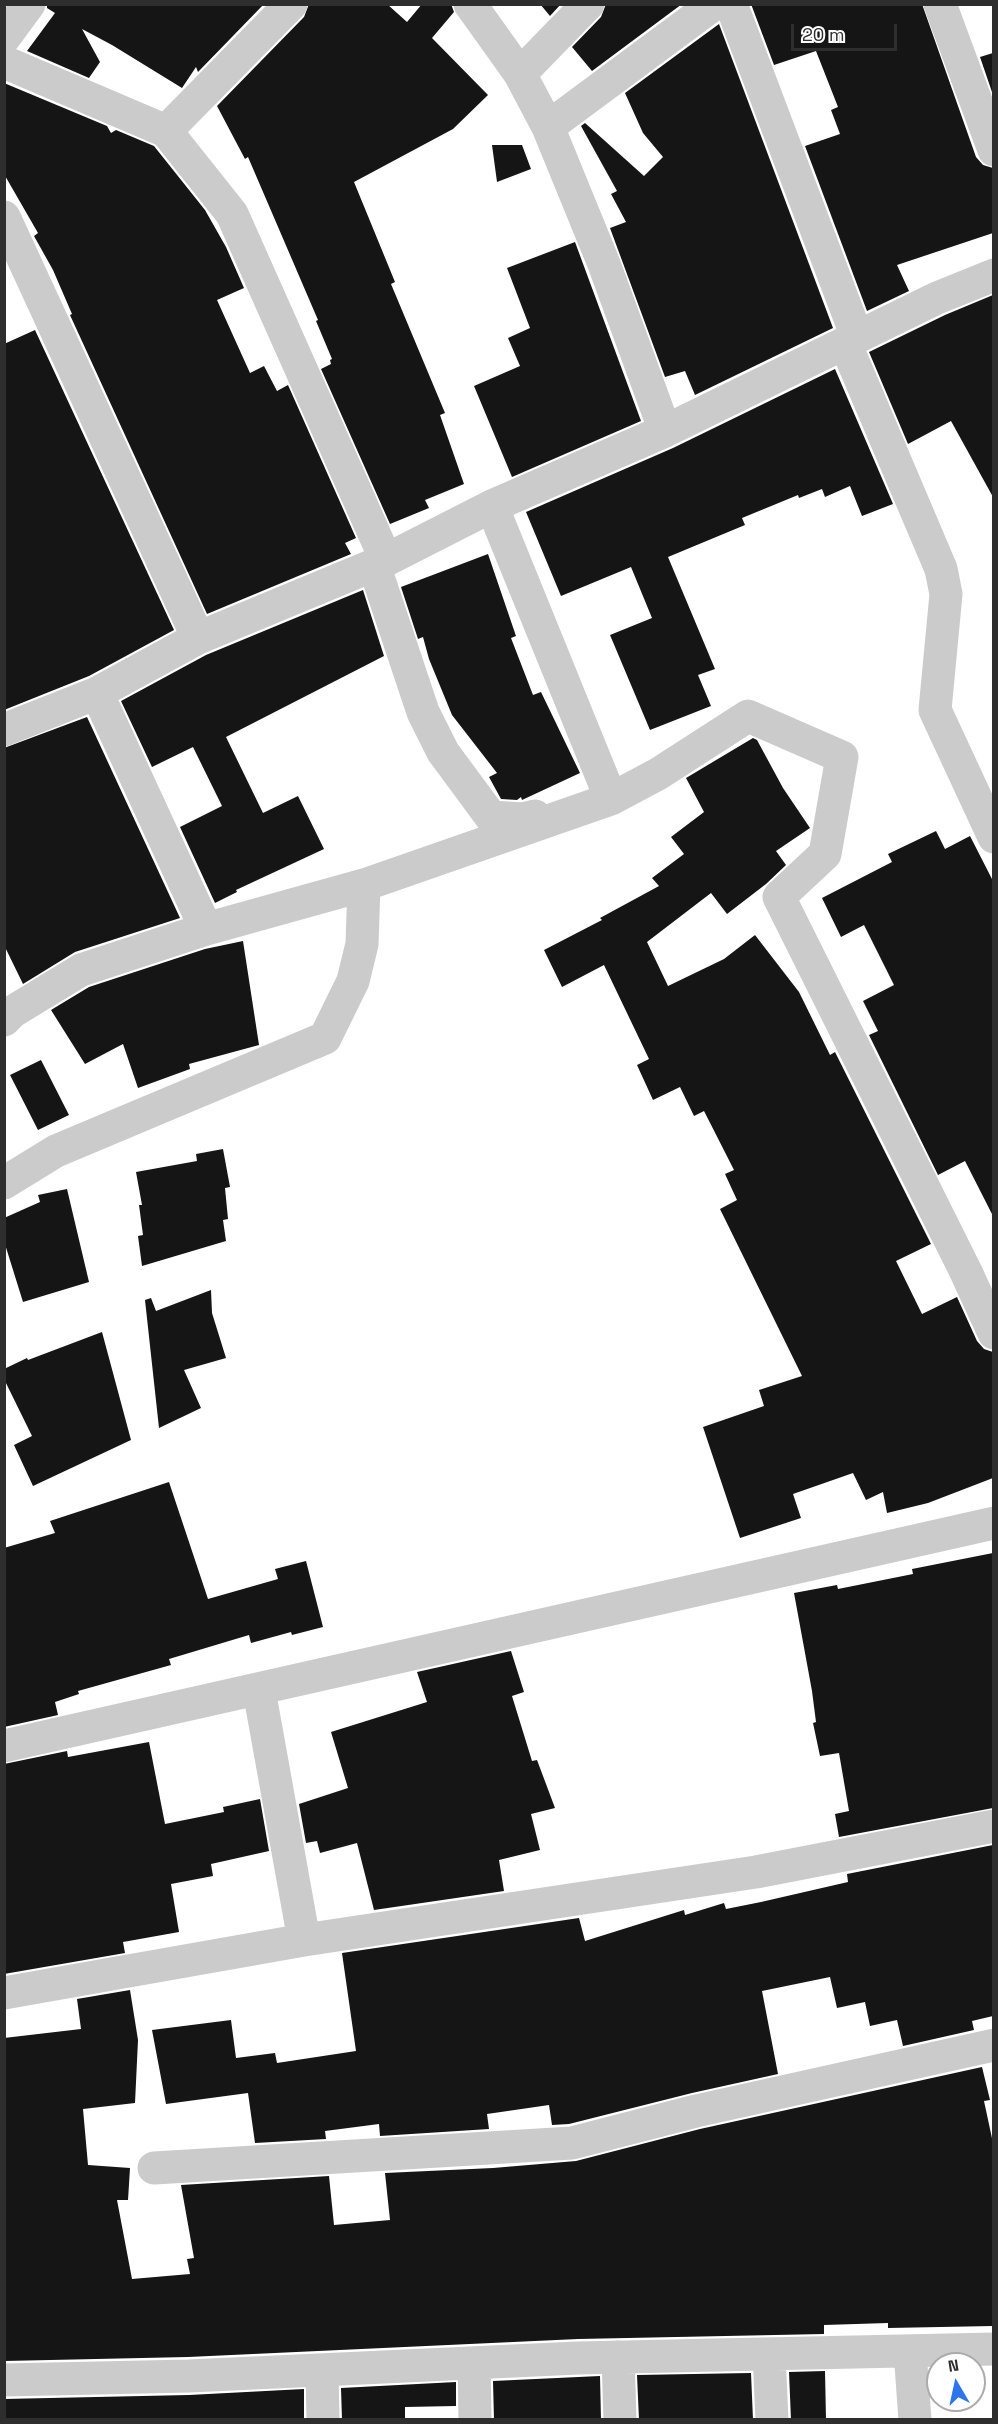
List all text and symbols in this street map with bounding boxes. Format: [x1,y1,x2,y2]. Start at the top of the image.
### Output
scale bar [794,12,900,50]
text: 20 m [802,23,845,46]
north arrow [926,2352,986,2412]
text: N [946,2354,960,2377]

